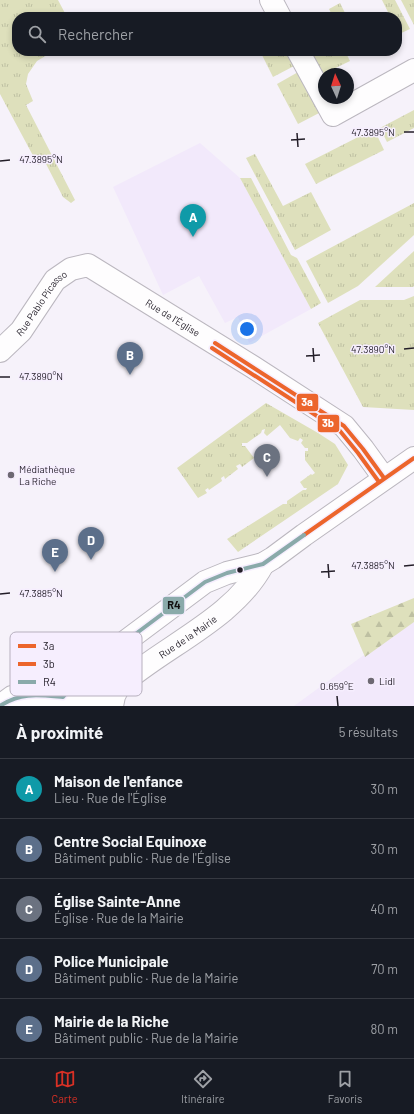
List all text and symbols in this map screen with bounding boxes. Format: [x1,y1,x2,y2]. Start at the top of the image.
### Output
search box [12,12,402,56]
icon: search [26,23,48,45]
text: Rechercher [58,25,134,43]
north arrow [318,68,354,104]
text: 47.3895°N [351,126,395,138]
text: 47.3895°N [19,153,63,165]
pin: A [180,204,206,237]
street label: Rue Pablo Picasso [14,268,69,338]
street label: Rue de l'Église [143,296,202,339]
your location [237,319,257,339]
pin: B [117,342,143,375]
text: 47.3890°N [351,343,395,355]
text: 47.3890°N [19,370,63,382]
line badge: 3a [296,393,319,412]
text: 3a [301,395,313,408]
line badge: 3b [317,414,340,433]
text: 3b [322,416,334,429]
pin: C [254,444,280,477]
place label: Médiathèque La Riche [19,463,75,487]
marker: Médiathèque La Riche [6,470,16,480]
pin: D [78,527,104,560]
pin: E [42,539,68,572]
text: 47.3885°N [351,559,395,571]
unlabelled marker [235,565,245,575]
text: 47.3885°N [19,587,63,599]
line badge: R4 [162,596,185,615]
text: R4 [167,598,181,611]
street label: Rue de la Mairie [156,612,219,661]
legend [10,632,142,696]
text: 3a [43,639,54,652]
text: 3b [43,657,55,670]
text: R4 [43,675,56,688]
place label: Lidl [379,675,395,687]
marker: Lidl [366,676,376,686]
text: 0.659°E [320,680,354,692]
text: À proximité [16,722,103,742]
text: 5 résultats [339,724,398,740]
text: Maison de l'enfance [54,772,183,790]
text: A [25,781,33,797]
text: 30 m [371,781,398,797]
text: Lieu · Rue de l'Église [54,790,167,806]
text: Centre Social Equinoxe [54,832,207,850]
text: B [25,841,33,857]
text: 30 m [371,841,398,857]
text: Bâtiment public · Rue de l'Église [54,850,231,866]
text: Église Sainte-Anne [54,892,181,910]
text: C [25,901,33,917]
text: 40 m [370,901,398,917]
text: Église · Rue de la Mairie [54,910,184,926]
text: Police Municipale [54,952,169,970]
text: D [25,961,33,977]
text: 70 m [371,961,398,977]
text: Bâtiment public · Rue de la Mairie [54,970,238,986]
text: Mairie de la Riche [54,1012,169,1030]
text: E [25,1021,33,1037]
text: 80 m [371,1021,398,1037]
text: Bâtiment public · Rue de la Mairie [54,1030,238,1046]
tab: Carte [52,1068,78,1105]
tab: Itinéraire [181,1068,225,1105]
tab: Favoris [328,1068,362,1105]

